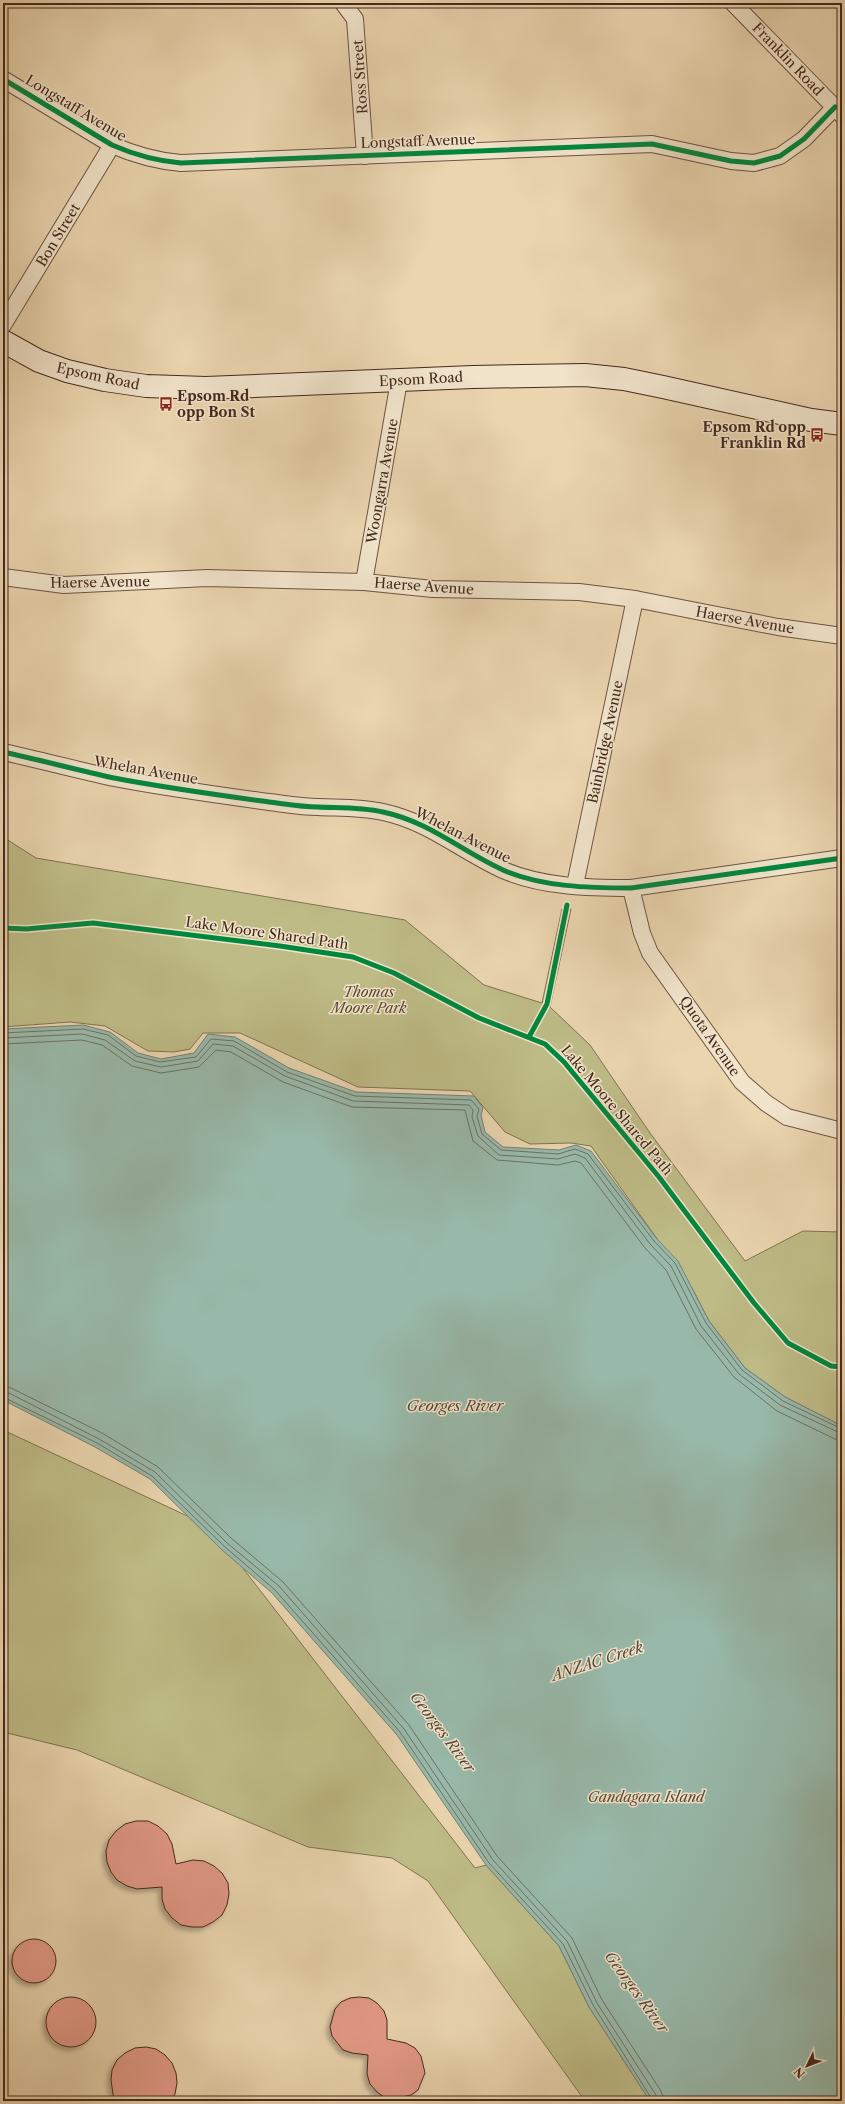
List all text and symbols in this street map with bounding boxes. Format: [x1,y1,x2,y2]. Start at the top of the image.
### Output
street label: Franklin Road [749,19,828,100]
street label: Ross Street [348,39,372,115]
street label: Longstaff Avenue [22,71,130,145]
street label: Longstaff Avenue [360,130,476,152]
street label: Bon Street [32,200,84,270]
street label: Epsom Road [55,358,142,394]
street label: Epsom Road [378,368,464,390]
place label: Epsom Rd opp Bon St [177,387,256,421]
bus stop icon: Epsom Rd opp Bon St [158,396,174,412]
street label: Woongarra Avenue [362,417,402,546]
place label: Epsom Rd opp Franklin Rd [702,418,807,452]
bus stop icon: Epsom Rd opp Franklin Rd [809,427,825,443]
street label: Haerse Avenue [50,572,150,592]
street label: Haerse Avenue [374,574,475,598]
street label: Haerse Avenue [694,602,796,638]
street label: Bainbridge Avenue [583,679,627,805]
street label: Whelan Avenue [91,752,200,788]
street label: Whelan Avenue [411,803,514,867]
street label: Lake Moore Shared Path [184,913,350,953]
park label: Thomas Moore Park [329,983,407,1017]
street label: Quota Avenue [676,992,744,1080]
street label: Lake Moore Shared Path [557,1041,677,1179]
water label: Georges River [407,1396,504,1415]
water label: ANZAC Creek [547,1637,646,1685]
water label: Georges River [406,1688,480,1777]
park label: Gandagara Island [588,1788,706,1806]
water label: Georges River [601,1947,674,2038]
north arrow [787,2046,827,2086]
text: N [791,2064,808,2081]

